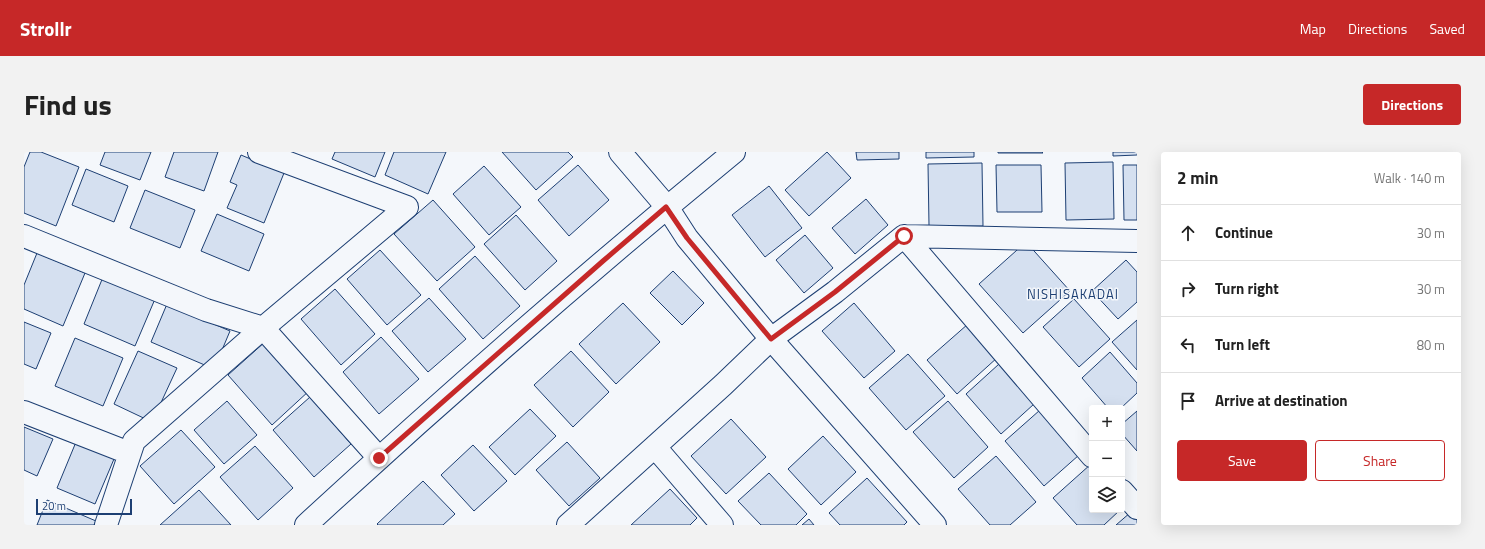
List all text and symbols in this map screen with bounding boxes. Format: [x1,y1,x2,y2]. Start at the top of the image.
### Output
text: Strollr [20,14,72,43]
text: Map [1300,18,1326,39]
text: Directions [1348,18,1407,39]
text: Saved [1429,18,1465,39]
text: Find us [24,83,112,126]
button: Directions [1363,84,1461,125]
text: 2 min [1177,165,1218,191]
text: Walk · 140 m [1374,168,1445,188]
text: Continue [1215,221,1273,244]
icon: ahead [1177,222,1199,244]
text: 30 m [1417,223,1445,243]
route start [895,227,913,245]
text: Turn right [1215,277,1279,300]
icon: right [1177,278,1199,300]
text: 30 m [1417,279,1445,299]
district label: NISHISAKADAI [1027,284,1119,304]
text: Turn left [1215,333,1270,356]
icon: left [1177,334,1199,356]
text: 80 m [1417,335,1445,355]
text: Arrive at destination [1215,389,1348,412]
icon: arrive [1177,390,1199,412]
map controls [1089,405,1125,513]
button: + [1089,405,1125,441]
button: Save [1177,440,1307,481]
button: Share [1315,440,1445,481]
button: − [1089,441,1125,477]
route end [370,449,388,467]
button: layers [1089,477,1125,513]
scale bar [36,497,132,516]
text: 20 m [42,498,66,514]

